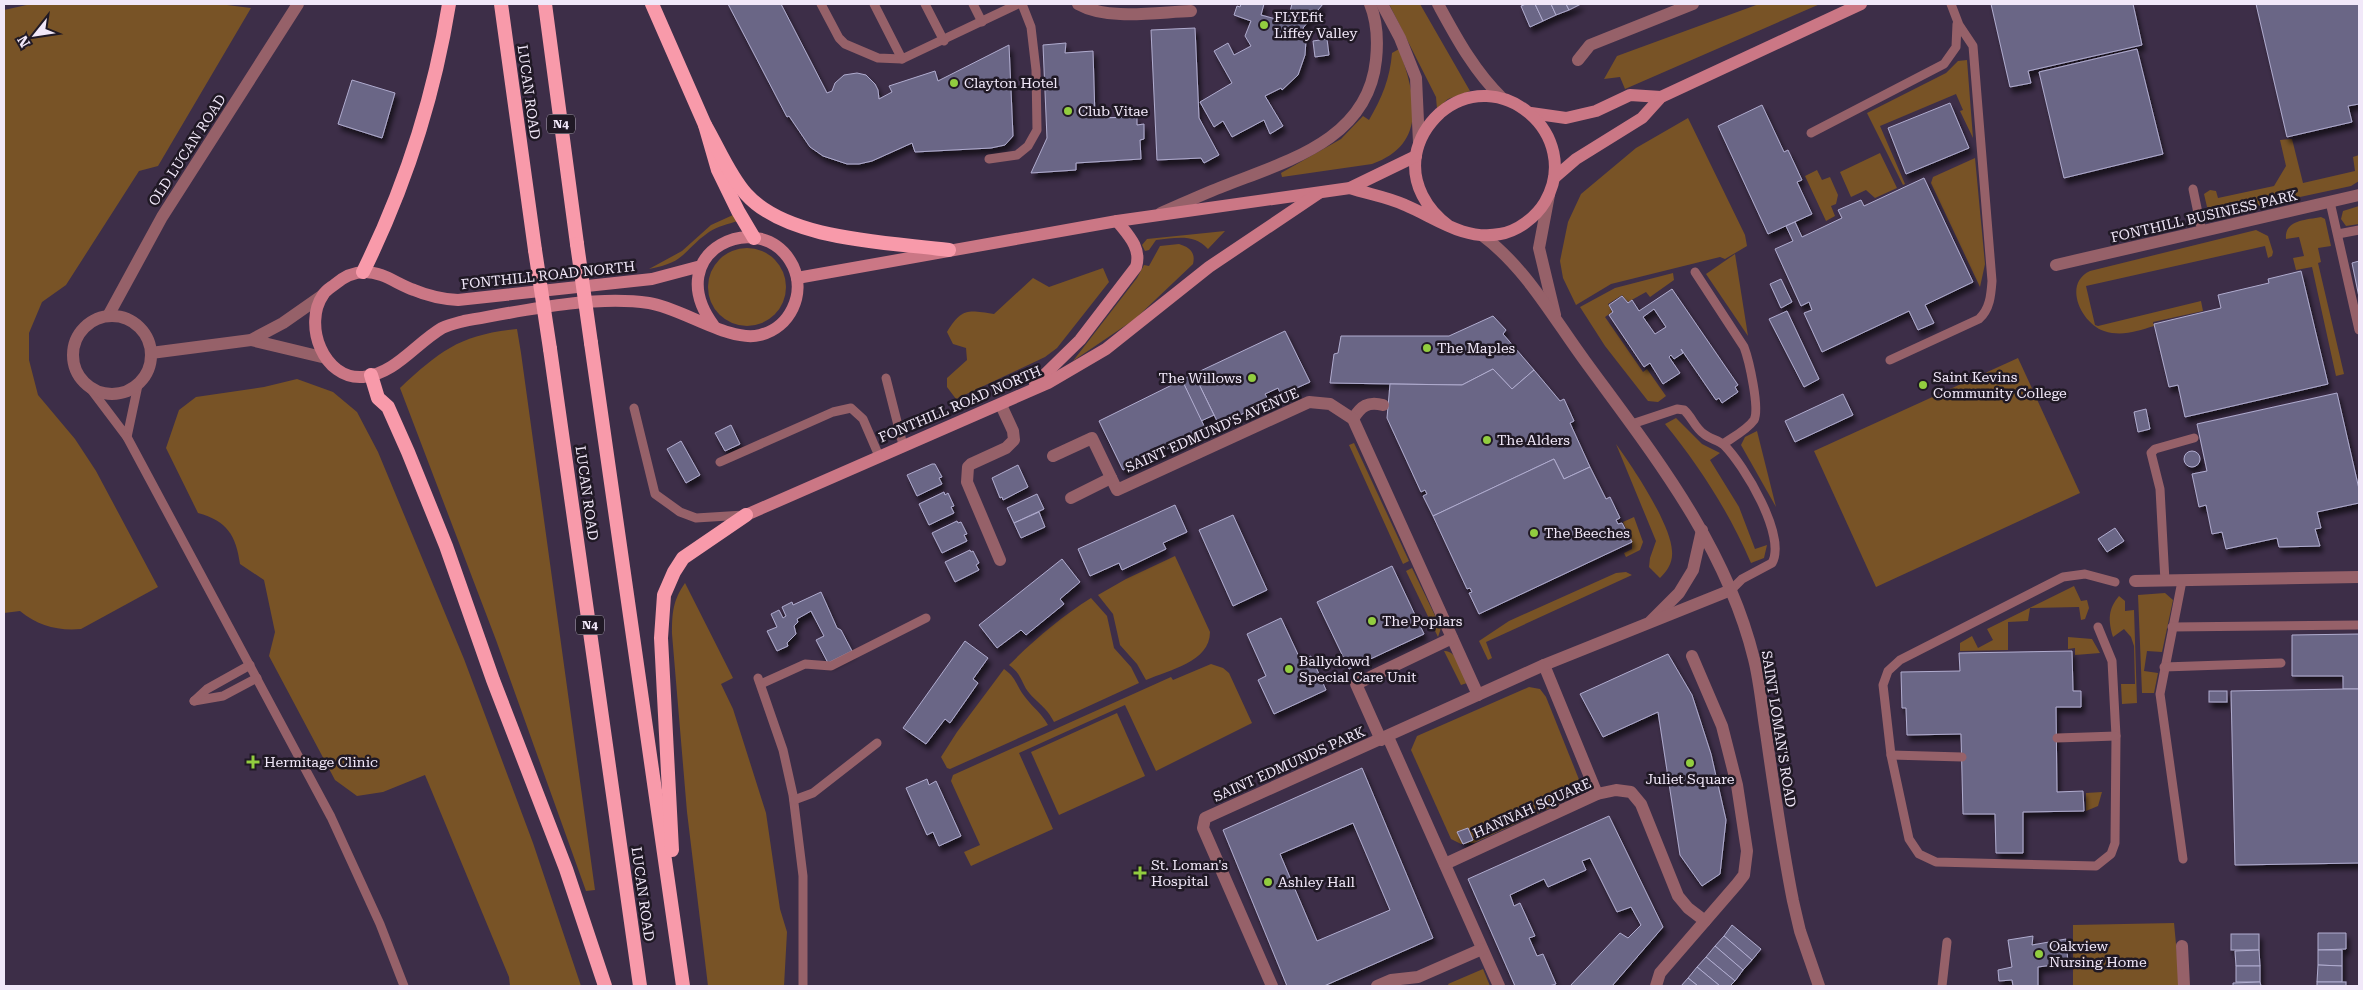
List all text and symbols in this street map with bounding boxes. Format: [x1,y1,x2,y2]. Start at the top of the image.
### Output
place label: FLYEfit Liffey Valley [1274,9,1358,41]
north arrow [10,10,60,60]
marker: FLYEfit Liffey Valley [1258,19,1270,31]
text: N [14,33,33,50]
street label: LUCAN ROAD [514,44,544,140]
place label: Clayton Hotel [964,75,1058,91]
marker: Clayton Hotel [948,77,960,89]
street label: OLD LUCAN ROAD [145,91,229,209]
place label: Club Vitae [1078,103,1149,119]
marker: Club Vitae [1062,105,1074,117]
road number: N4 [547,115,575,134]
street label: FONTHILL BUSINESS PARK [2109,187,2299,245]
street label: FONTHILL ROAD NORTH [460,258,636,292]
place label: The Maples [1437,340,1516,356]
marker: The Maples [1421,342,1433,354]
street label: FONTHILL ROAD NORTH [876,362,1044,446]
place label: Saint Kevins Community College [1933,369,2067,401]
place label: The Willows [1159,370,1242,386]
marker: The Willows [1246,372,1258,384]
marker: Saint Kevins Community College [1917,379,1929,391]
street label: SAINT EDMUND'S AVENUE [1123,384,1301,476]
place label: The Alders [1497,432,1570,448]
marker: The Alders [1481,434,1493,446]
street label: LUCAN ROAD [572,445,602,541]
place label: The Beeches [1544,525,1630,541]
marker: The Beeches [1528,527,1540,539]
place label: The Poplars [1382,613,1463,629]
marker: The Poplars [1366,615,1378,627]
road number: N4 [576,616,604,634]
street label: SAINT LOMAN'S ROAD [1759,649,1799,809]
place label: Ballydowd Special Care Unit [1299,653,1417,685]
marker: Ballydowd Special Care Unit [1283,663,1295,675]
street label: SAINT EDMUNDS PARK [1211,723,1367,805]
place label: Hermitage Clinic [264,754,378,770]
marker: Hermitage Clinic [246,755,260,769]
marker: Juliet Square [1684,757,1696,769]
place label: Juliet Square [1645,771,1735,787]
street label: HANNAH SQUARE [1470,775,1594,841]
street label: LUCAN ROAD [628,846,658,942]
place label: St. Loman's Hospital [1151,857,1228,889]
marker: St. Loman's Hospital [1133,866,1147,880]
place label: Ashley Hall [1278,874,1356,890]
marker: Ashley Hall [1262,876,1274,888]
place label: Oakview Nursing Home [2049,938,2147,970]
marker: Oakview Nursing Home [2033,948,2045,960]

